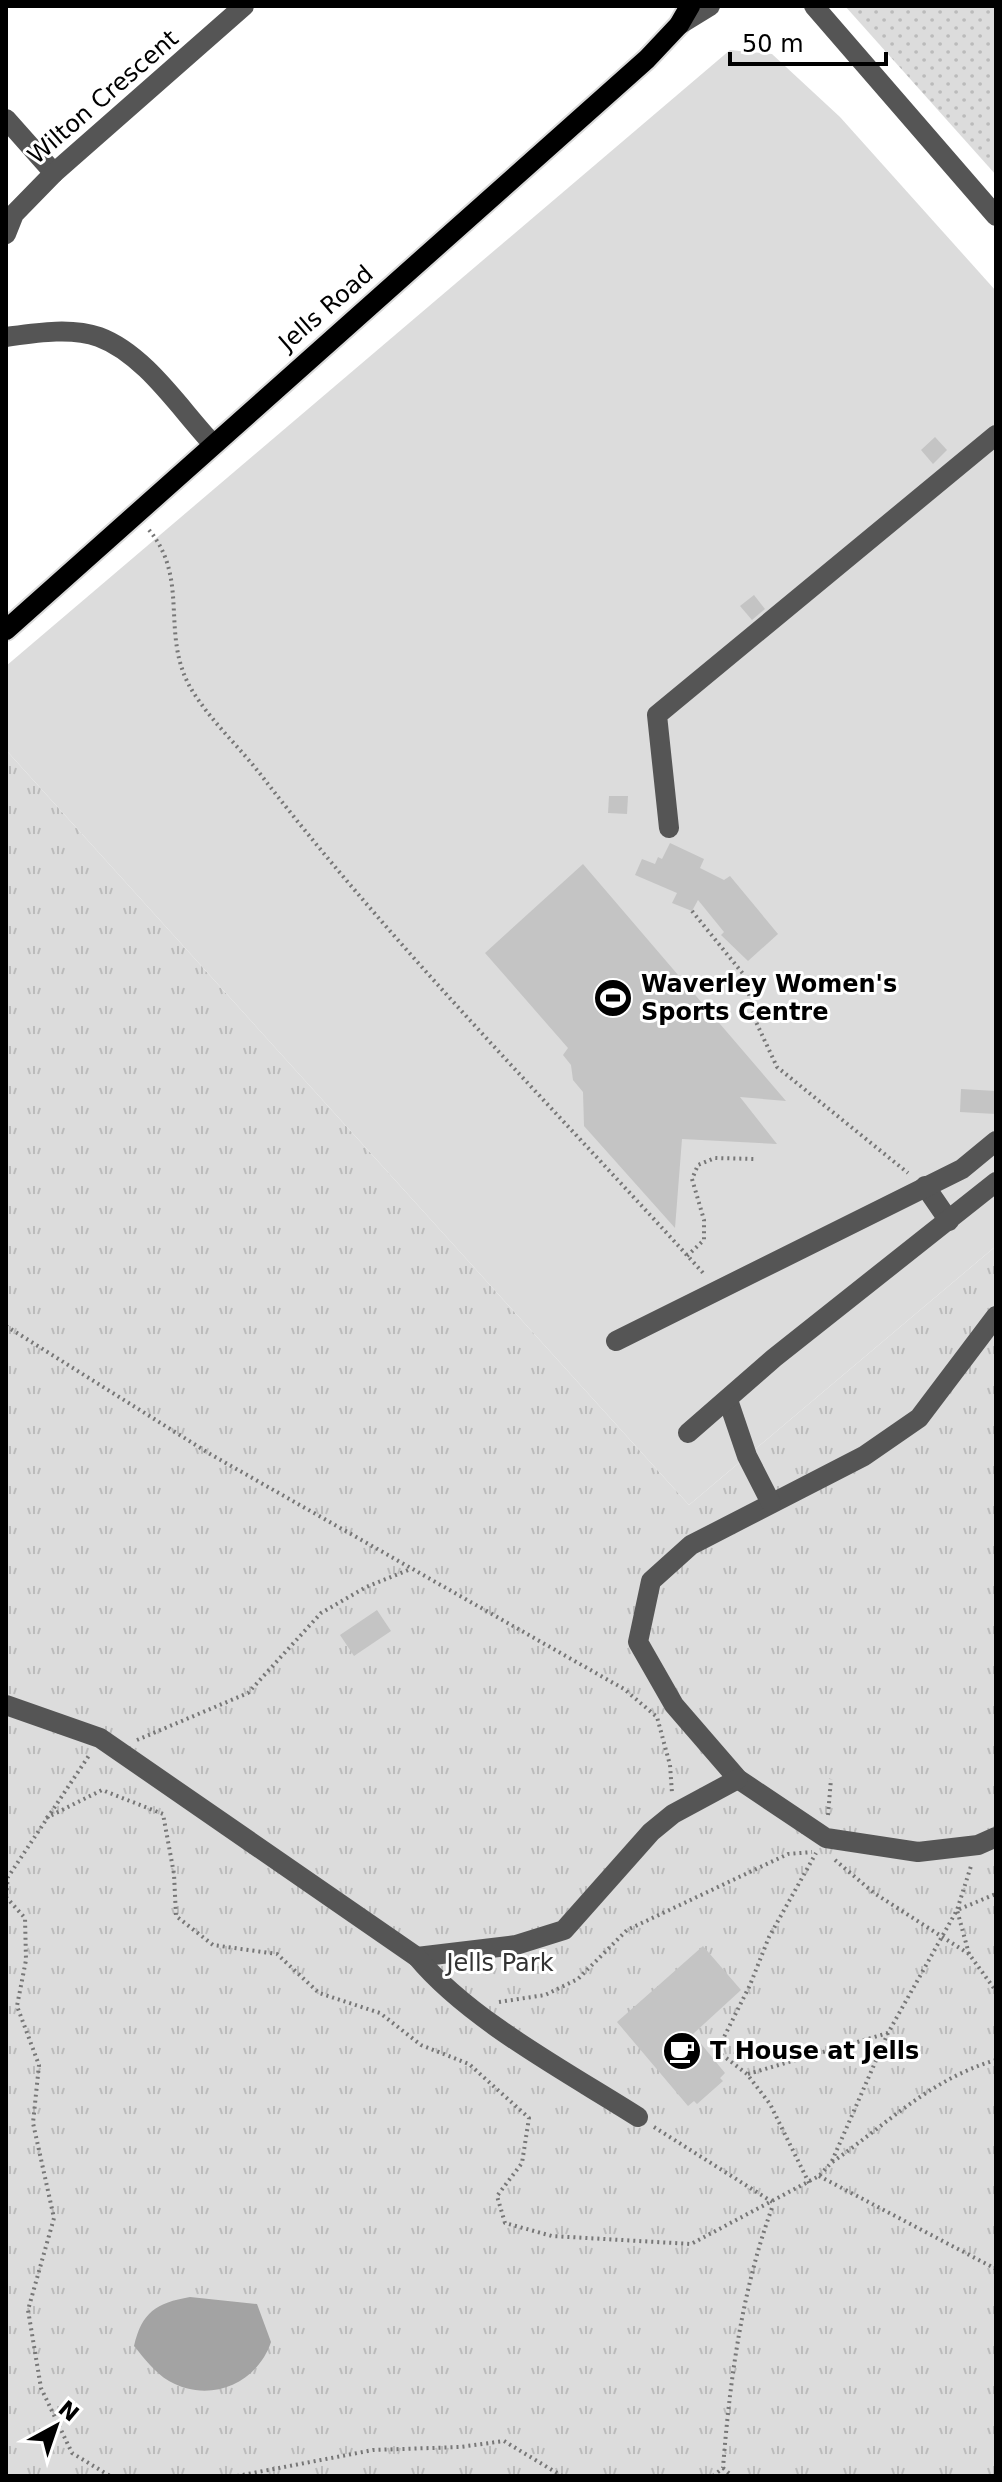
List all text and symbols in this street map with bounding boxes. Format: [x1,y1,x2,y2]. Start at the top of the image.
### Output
scale bar [730,16,886,66]
street label: Wilton Crescent [22,24,184,170]
text: 50 m [742,30,804,58]
street label: Jells Road [272,260,379,358]
place label: Waverley Women's Sports Centre [641,970,897,1026]
sports icon: Waverley Women's Sports Centre [592,977,634,1019]
park label: Jells Park [444,1949,554,1977]
cafe icon: T House at Jells [661,2030,703,2072]
place label: T House at Jells [710,2037,919,2065]
north arrow [16,2386,96,2466]
text: N [53,2396,84,2427]

